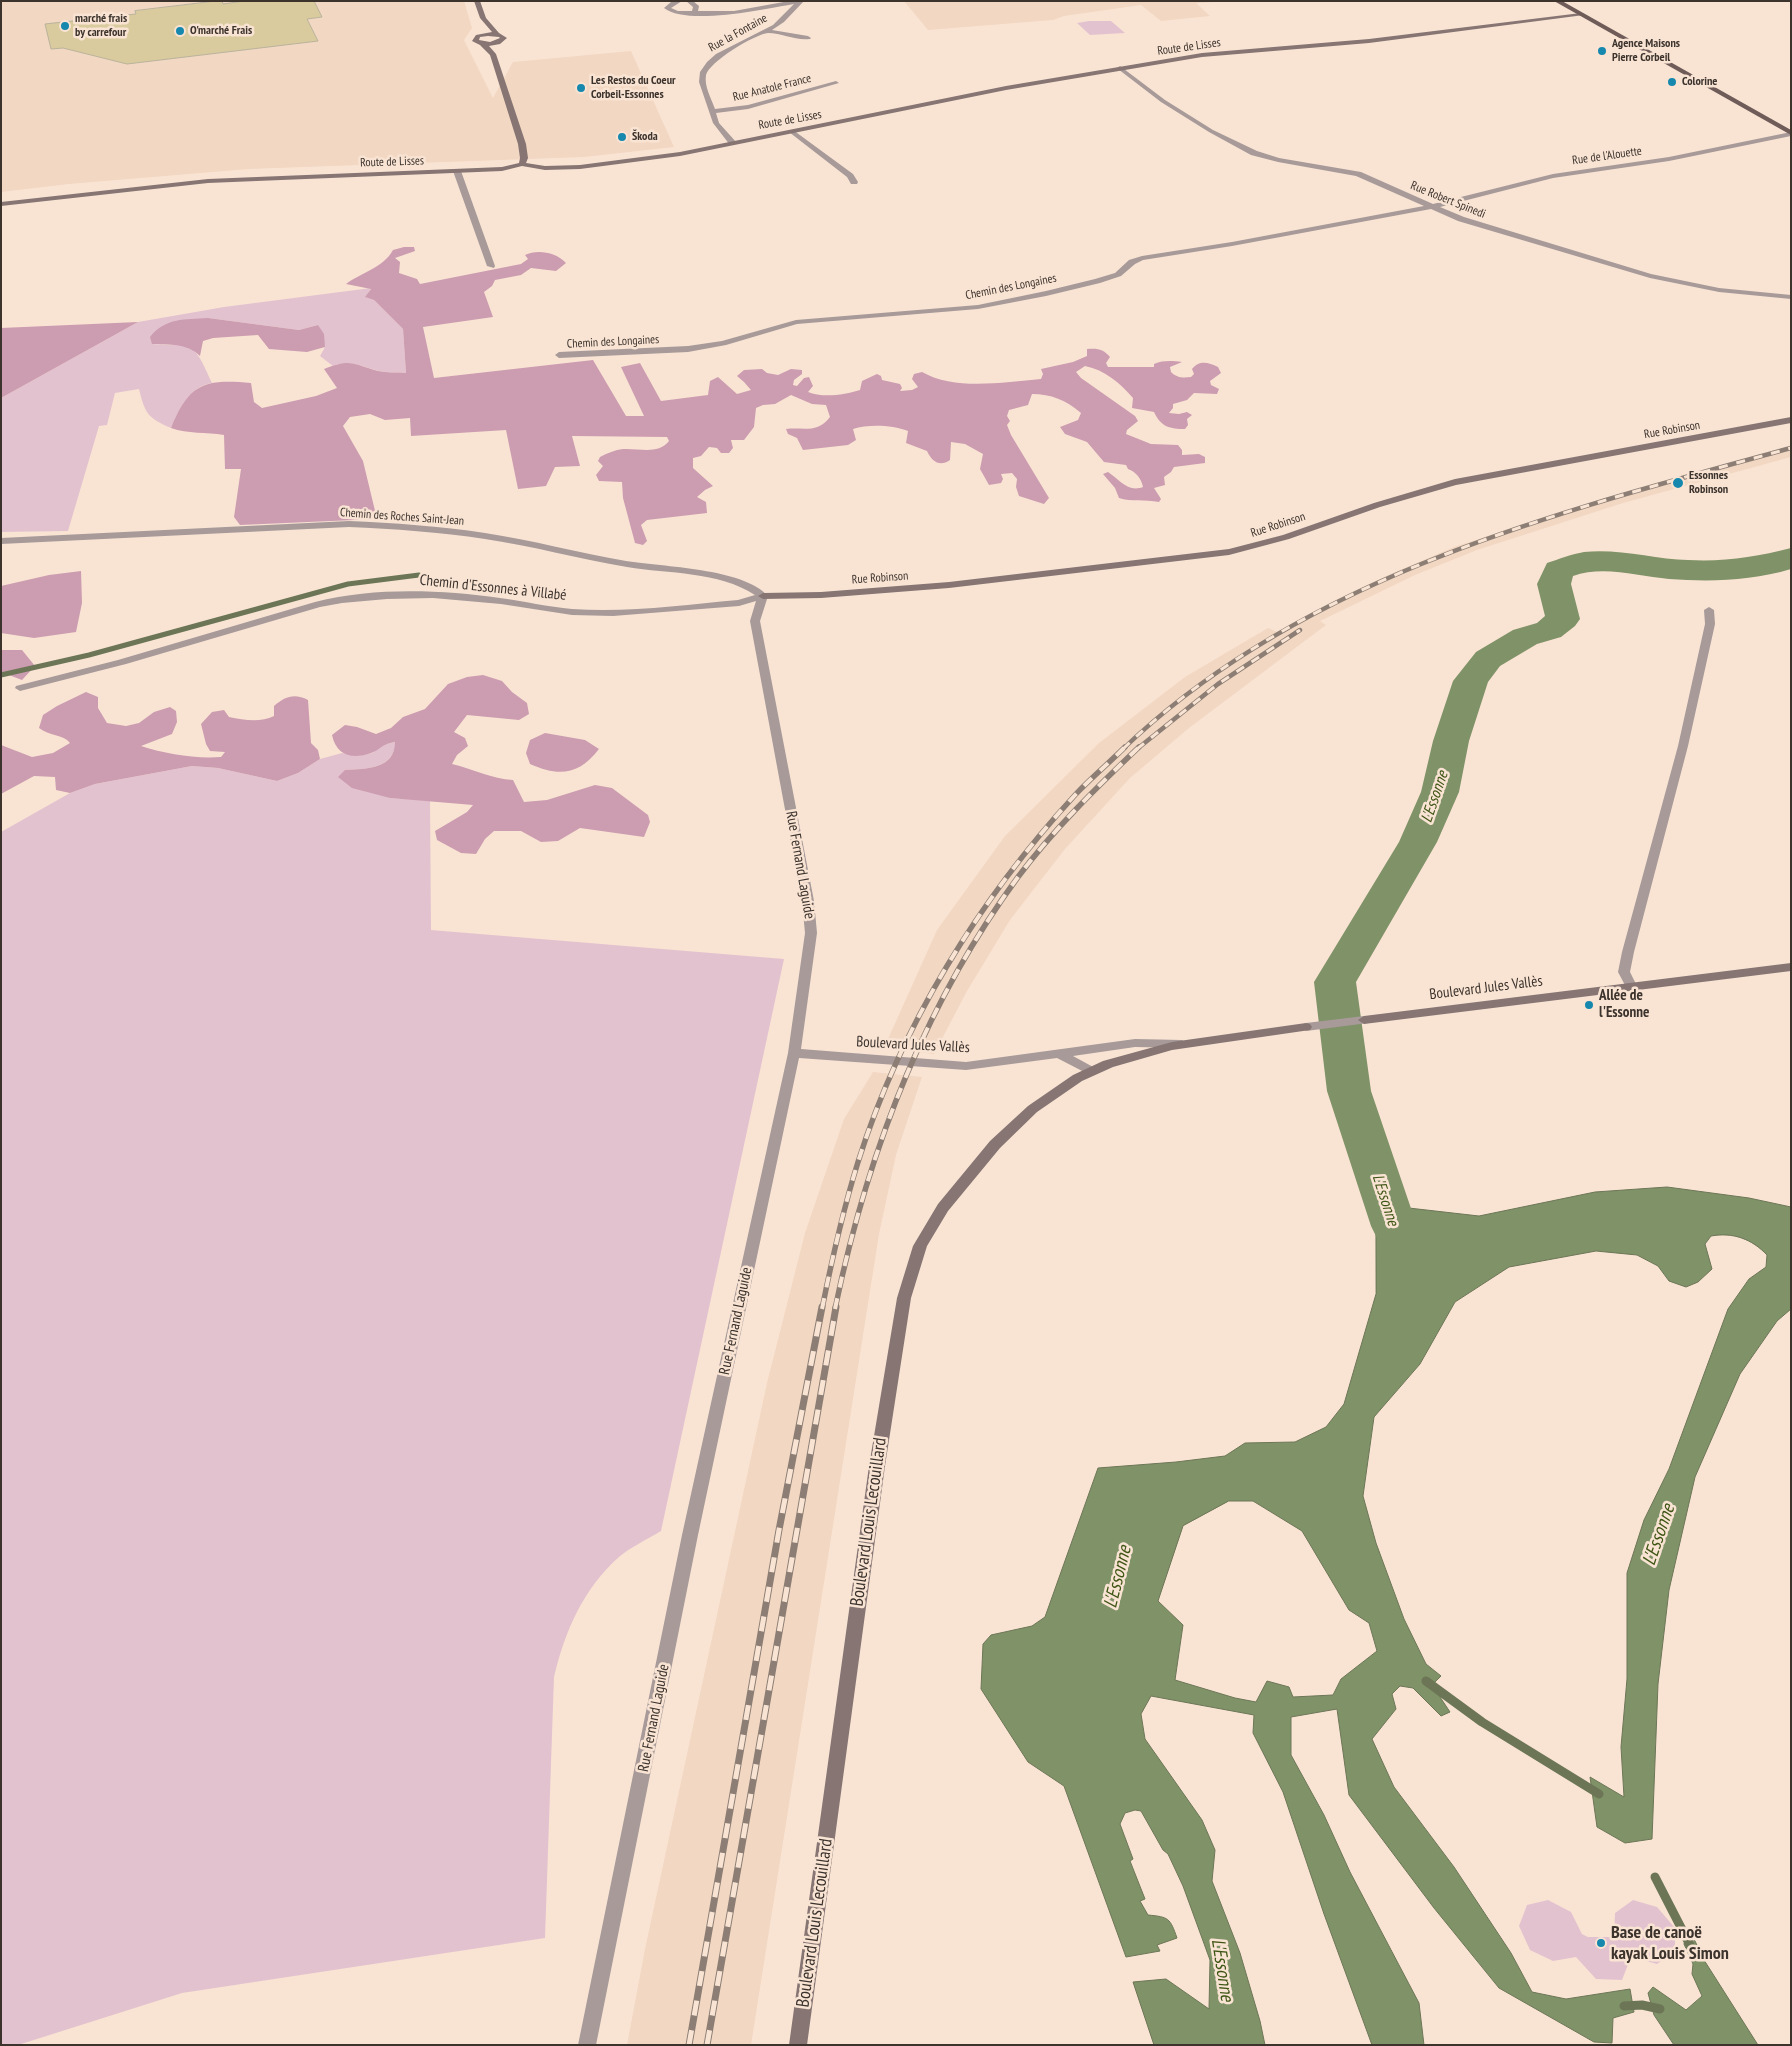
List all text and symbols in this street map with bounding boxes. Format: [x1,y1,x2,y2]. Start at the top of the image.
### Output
street label: Rue la Fontaine [706,11,770,55]
place label: marché frais by carrefour [75,12,127,40]
marker: marché frais by carrefour [59,20,71,32]
place label: O'marché Frais [190,24,252,38]
marker: O'marché Frais [174,25,186,37]
street label: Route de Lisses [1156,35,1222,59]
place label: Agence Maisons Pierre Corbeil [1612,37,1680,65]
marker: Agence Maisons Pierre Corbeil [1596,45,1608,57]
street label: Rue Anatole France [731,71,813,105]
place label: Les Restos du Coeur Corbeil-Essonnes [591,74,676,102]
place label: Colorine [1682,75,1717,89]
marker: Colorine [1666,76,1678,88]
marker: Les Restos du Coeur Corbeil-Essonnes [575,82,587,94]
street label: Route de Lisses [757,107,823,133]
place label: Škoda [632,130,658,144]
marker: Škoda [616,131,628,143]
street label: Rue de l'Alouette [1571,144,1643,168]
street label: Route de Lisses [360,154,424,170]
street label: Rue Robert Spinedi [1408,178,1488,222]
street label: Chemin des Longaines [964,271,1058,303]
street label: Chemin des Longaines [566,332,660,352]
street label: Rue Robinson [1643,418,1701,442]
place label: Essonnes Robinson [1689,469,1728,497]
marker: Essonnes Robinson [1671,476,1685,490]
street label: Chemin des Roches Saint-Jean [339,505,465,529]
street label: Rue Robinson [1249,509,1307,541]
street label: Rue Robinson [851,569,909,587]
street label: Chemin d'Essonnes à Villabé [419,571,567,605]
water label: L'Essonne [1417,769,1453,825]
street label: Rue Fernand Laguide [782,810,818,920]
street label: Boulevard Jules Vallès [1428,972,1544,1004]
place label: Allée de l'Essonne [1599,987,1649,1022]
marker: Allée de l'Essonne [1583,999,1595,1011]
street label: Boulevard Jules Vallès [856,1033,970,1057]
water label: L'Essonne [1368,1172,1402,1228]
street label: Rue Fernand Laguide [716,1266,756,1376]
street label: Boulevard Louis Lecouillard [846,1436,892,1608]
water label: L'Essonne [1638,1501,1680,1569]
water label: L'Essonne [1099,1544,1137,1610]
street label: Rue Fernand Laguide [635,1663,673,1773]
street label: Boulevard Louis Lecouillard [792,1837,838,2009]
place label: Base de canoë kayak Louis Simon [1611,1922,1729,1965]
water label: L'Essonne [1206,1937,1238,2003]
marker: Base de canoë kayak Louis Simon [1595,1937,1607,1949]

